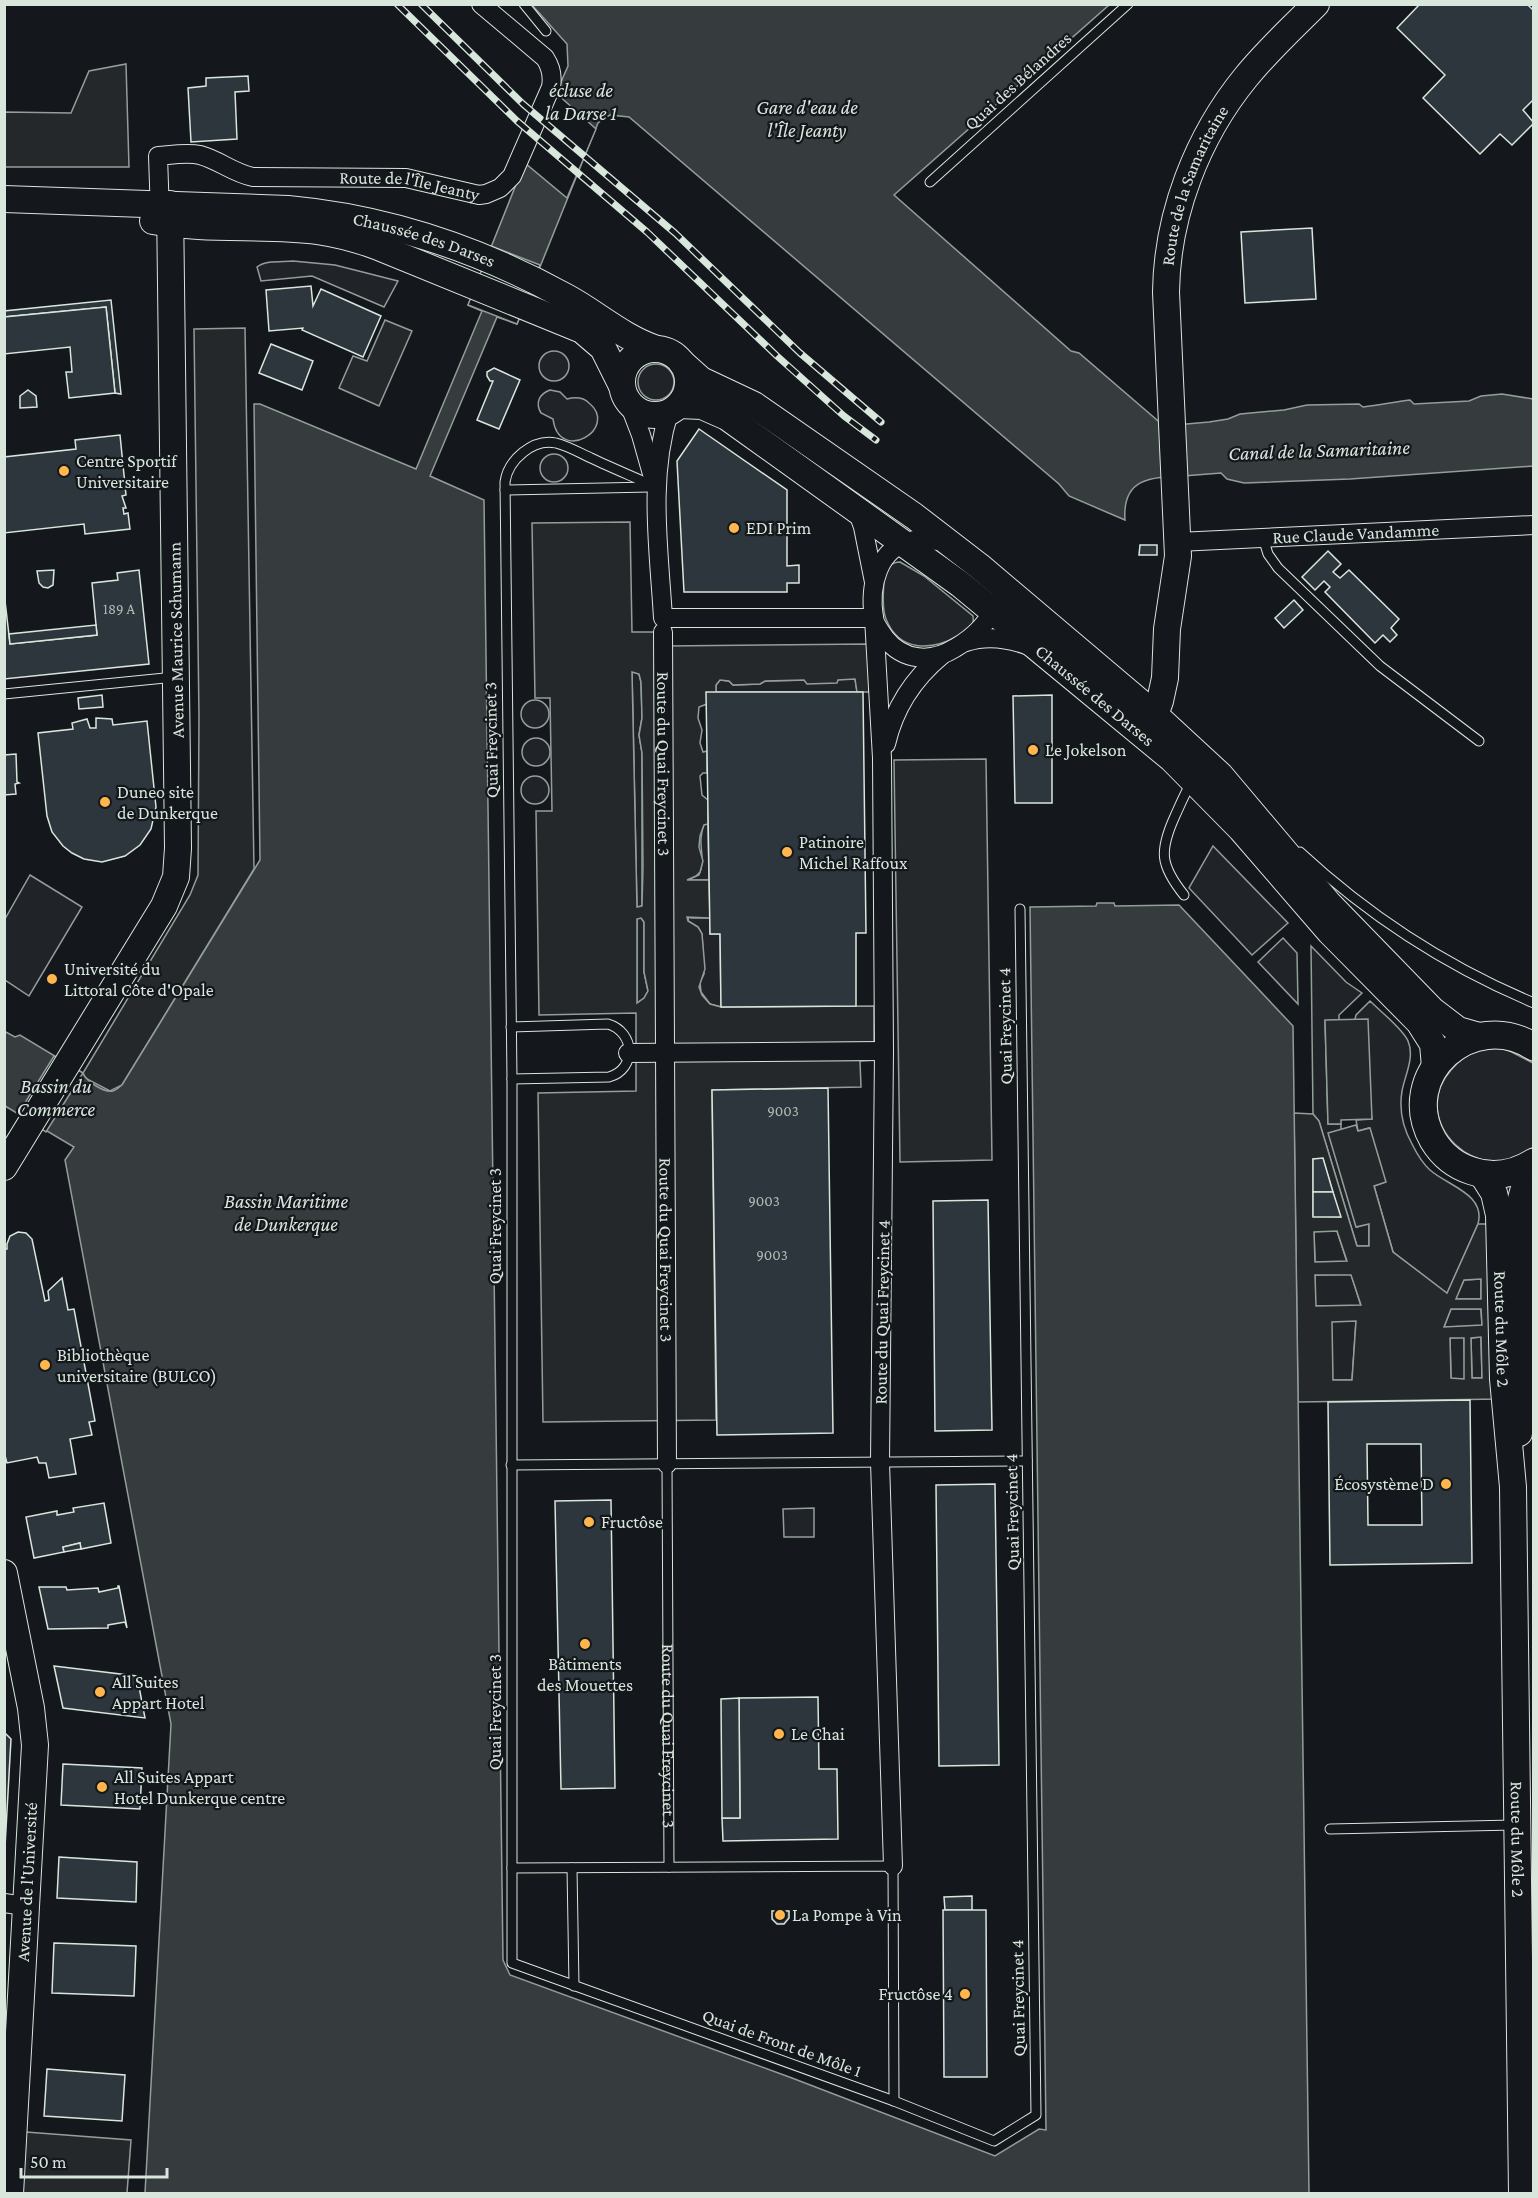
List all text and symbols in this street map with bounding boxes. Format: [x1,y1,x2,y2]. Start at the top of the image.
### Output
street label: Quai des Bélandres [960,28,1076,134]
water label: écluse de la Darse 1 [545,79,617,124]
water label: Gare d'eau de l'Île Jeanty [756,96,858,142]
street label: Route de la Samaritaine [1157,102,1233,267]
street label: Route de l'Île Jeanty [339,168,482,205]
street label: Chaussée des Darses [351,208,498,271]
water label: Canal de la Samaritaine [1228,436,1411,464]
place label: Centre Sportif Universitaire [76,451,178,492]
marker: Centre Sportif Universitaire [57,464,71,478]
place label: EDI Prim [746,518,812,538]
street label: Rue Claude Vandamme [1272,520,1440,547]
marker: EDI Prim [727,521,741,535]
street label: Avenue Maurice Schumann [164,541,188,738]
house number: 189 A [103,601,135,617]
street label: Chaussée des Darses [1031,641,1158,750]
street label: Route du Quai Freycinet 3 [653,672,674,856]
street label: Quai Freycinet 3 [480,682,502,798]
place label: Le Jokelson [1045,740,1127,760]
marker: Le Jokelson [1026,743,1040,757]
place label: Duneo site de Dunkerque [117,782,218,823]
marker: Duneo site de Dunkerque [98,795,112,809]
place label: Patinoire Michel Raffoux [799,832,908,873]
marker: Patinoire Michel Raffoux [780,845,794,859]
place label: Université du Littoral Côte d'Opale [64,959,214,1000]
street label: Quai Freycinet 4 [994,967,1016,1085]
marker: Université du Littoral Côte d'Opale [45,972,59,986]
water label: Bassin du Commerce [17,1075,96,1120]
house number: 9003 [767,1103,799,1119]
street label: Route du Quai Freycinet 3 [656,1158,676,1342]
street label: Quai Freycinet 3 [485,1168,505,1284]
water label: Bassin Maritime de Dunkerque [224,1190,348,1236]
house number: 9003 [748,1193,780,1209]
street label: Route du Quai Freycinet 4 [870,1219,894,1405]
house number: 9003 [756,1247,788,1263]
street label: Route du Môle 2 [1490,1271,1514,1388]
place label: Bibliothèque universitaire (BULCO) [57,1345,217,1387]
marker: Bibliothèque universitaire (BULCO) [38,1358,52,1372]
street label: Quai Freycinet 4 [1001,1453,1023,1571]
place label: Écosystème D [1334,1474,1434,1494]
marker: Écosystème D [1439,1477,1453,1491]
place label: Fructôse [601,1512,663,1532]
marker: Fructôse [582,1515,596,1529]
marker: Bâtiments des Mouettes [578,1637,592,1651]
street label: Route du Quai Freycinet 3 [658,1644,679,1828]
street label: Quai Freycinet 3 [485,1654,505,1770]
place label: Bâtiments des Mouettes [537,1654,633,1695]
place label: All Suites Appart Hotel [112,1672,205,1713]
marker: All Suites Appart Hotel [93,1685,107,1699]
place label: Le Chai [791,1724,845,1744]
marker: Le Chai [772,1727,786,1741]
place label: All Suites Appart Hotel Dunkerque centre [114,1767,285,1808]
marker: All Suites Appart Hotel Dunkerque centre [95,1780,109,1794]
street label: Route du Môle 2 [1507,1781,1528,1898]
street label: Avenue de l'Université [13,1802,41,1962]
place label: La Pompe à Vin [792,1905,902,1925]
marker: La Pompe à Vin [773,1908,787,1922]
street label: Quai Freycinet 4 [1007,1939,1029,2057]
place label: Fructôse 4 [879,1984,953,2004]
marker: Fructôse 4 [958,1987,972,2001]
street label: Quai de Front de Môle 1 [700,2005,864,2081]
scale bar [21,2141,166,2179]
text: 50 m [30,2152,67,2172]

